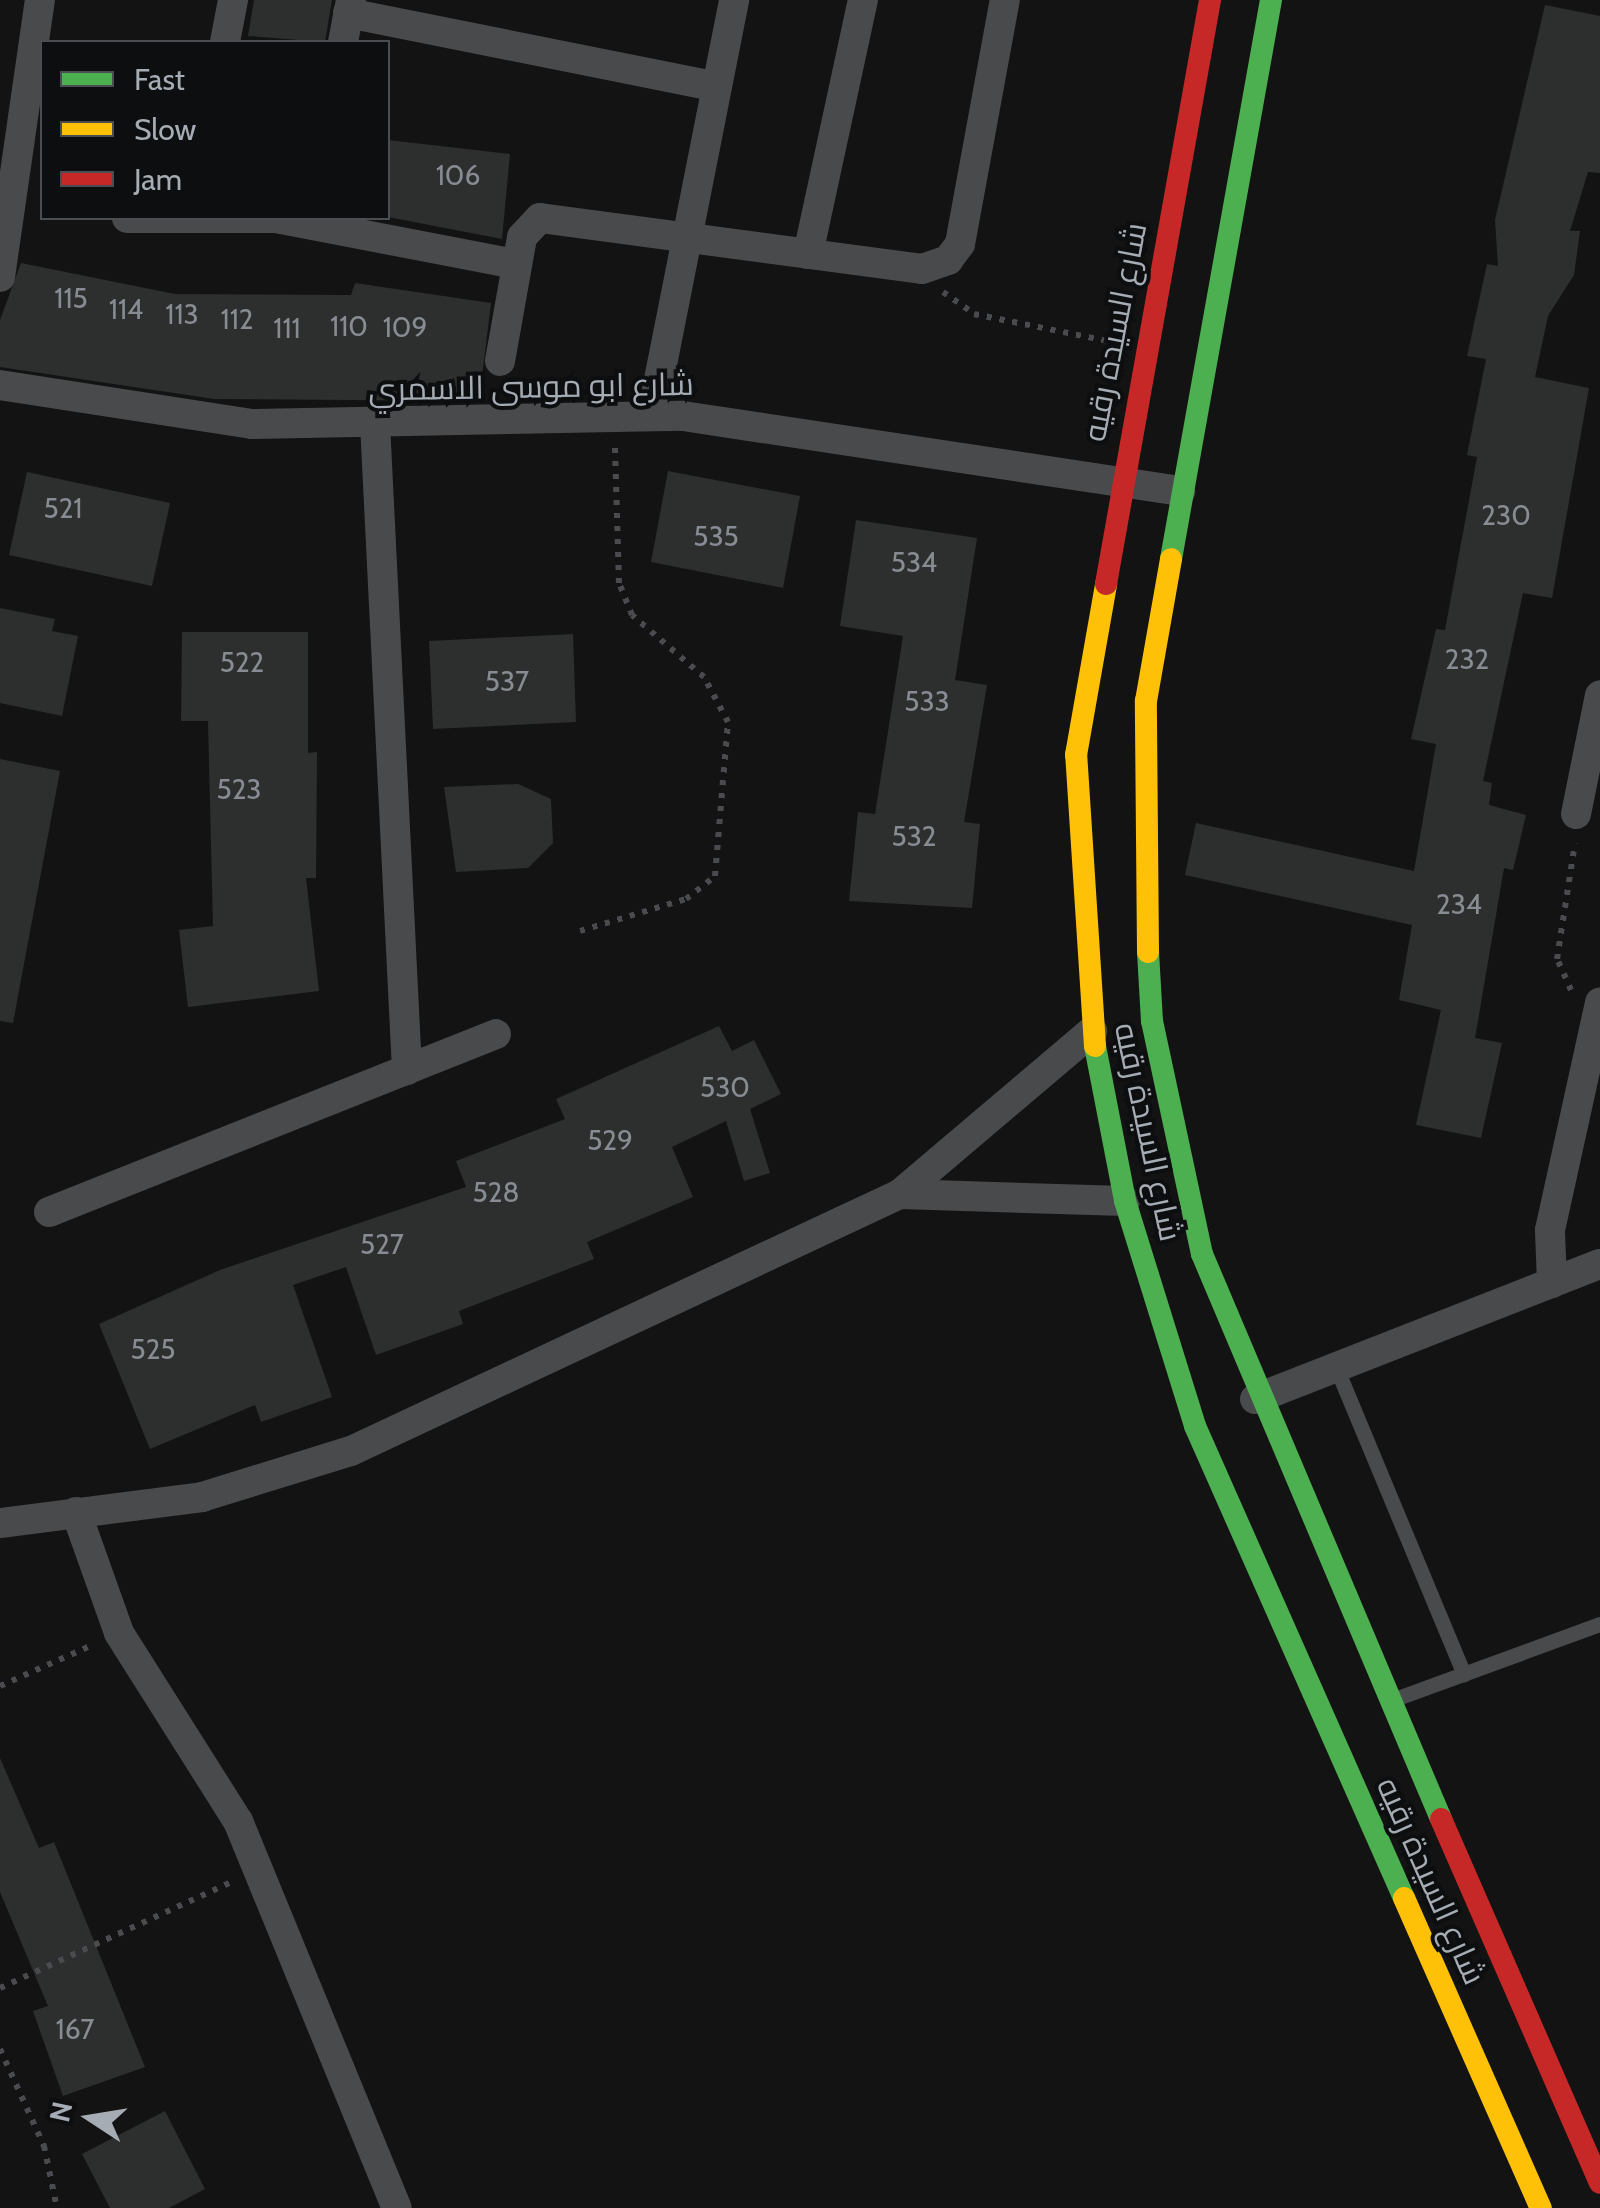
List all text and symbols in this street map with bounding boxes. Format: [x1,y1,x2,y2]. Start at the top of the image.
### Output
legend [40,40,390,220]
text: Fast [134,61,185,98]
text: Slow [134,111,196,148]
house number: 106 [436,158,480,192]
text: Jam [134,161,182,198]
street label: شارع السيدة رقيه [1075,219,1155,445]
house number: 115 [54,281,88,315]
house number: 114 [109,292,143,326]
house number: 113 [165,297,199,331]
house number: 112 [221,302,253,336]
house number: 110 [330,309,368,343]
house number: 109 [383,310,427,344]
house number: 111 [273,311,301,345]
street label: شارع ابو موسى الاسمري [368,365,694,409]
house number: 521 [44,491,82,525]
house number: 230 [1481,498,1531,532]
house number: 535 [693,519,739,553]
house number: 534 [891,545,937,579]
house number: 232 [1445,642,1489,676]
house number: 522 [220,645,264,679]
house number: 537 [485,664,529,698]
house number: 533 [904,684,950,718]
house number: 523 [217,772,261,806]
house number: 532 [892,819,936,853]
house number: 234 [1436,887,1482,921]
street label: شارع السيدة رقيه [1106,1019,1190,1245]
house number: 530 [700,1070,750,1104]
house number: 529 [587,1123,633,1157]
house number: 528 [473,1175,519,1209]
house number: 527 [360,1227,404,1261]
house number: 525 [131,1332,175,1366]
street label: شارع السيدة رقيه [1368,1772,1494,1990]
house number: 167 [56,2012,94,2046]
north arrow [40,2068,140,2168]
text: N [42,2099,79,2125]

